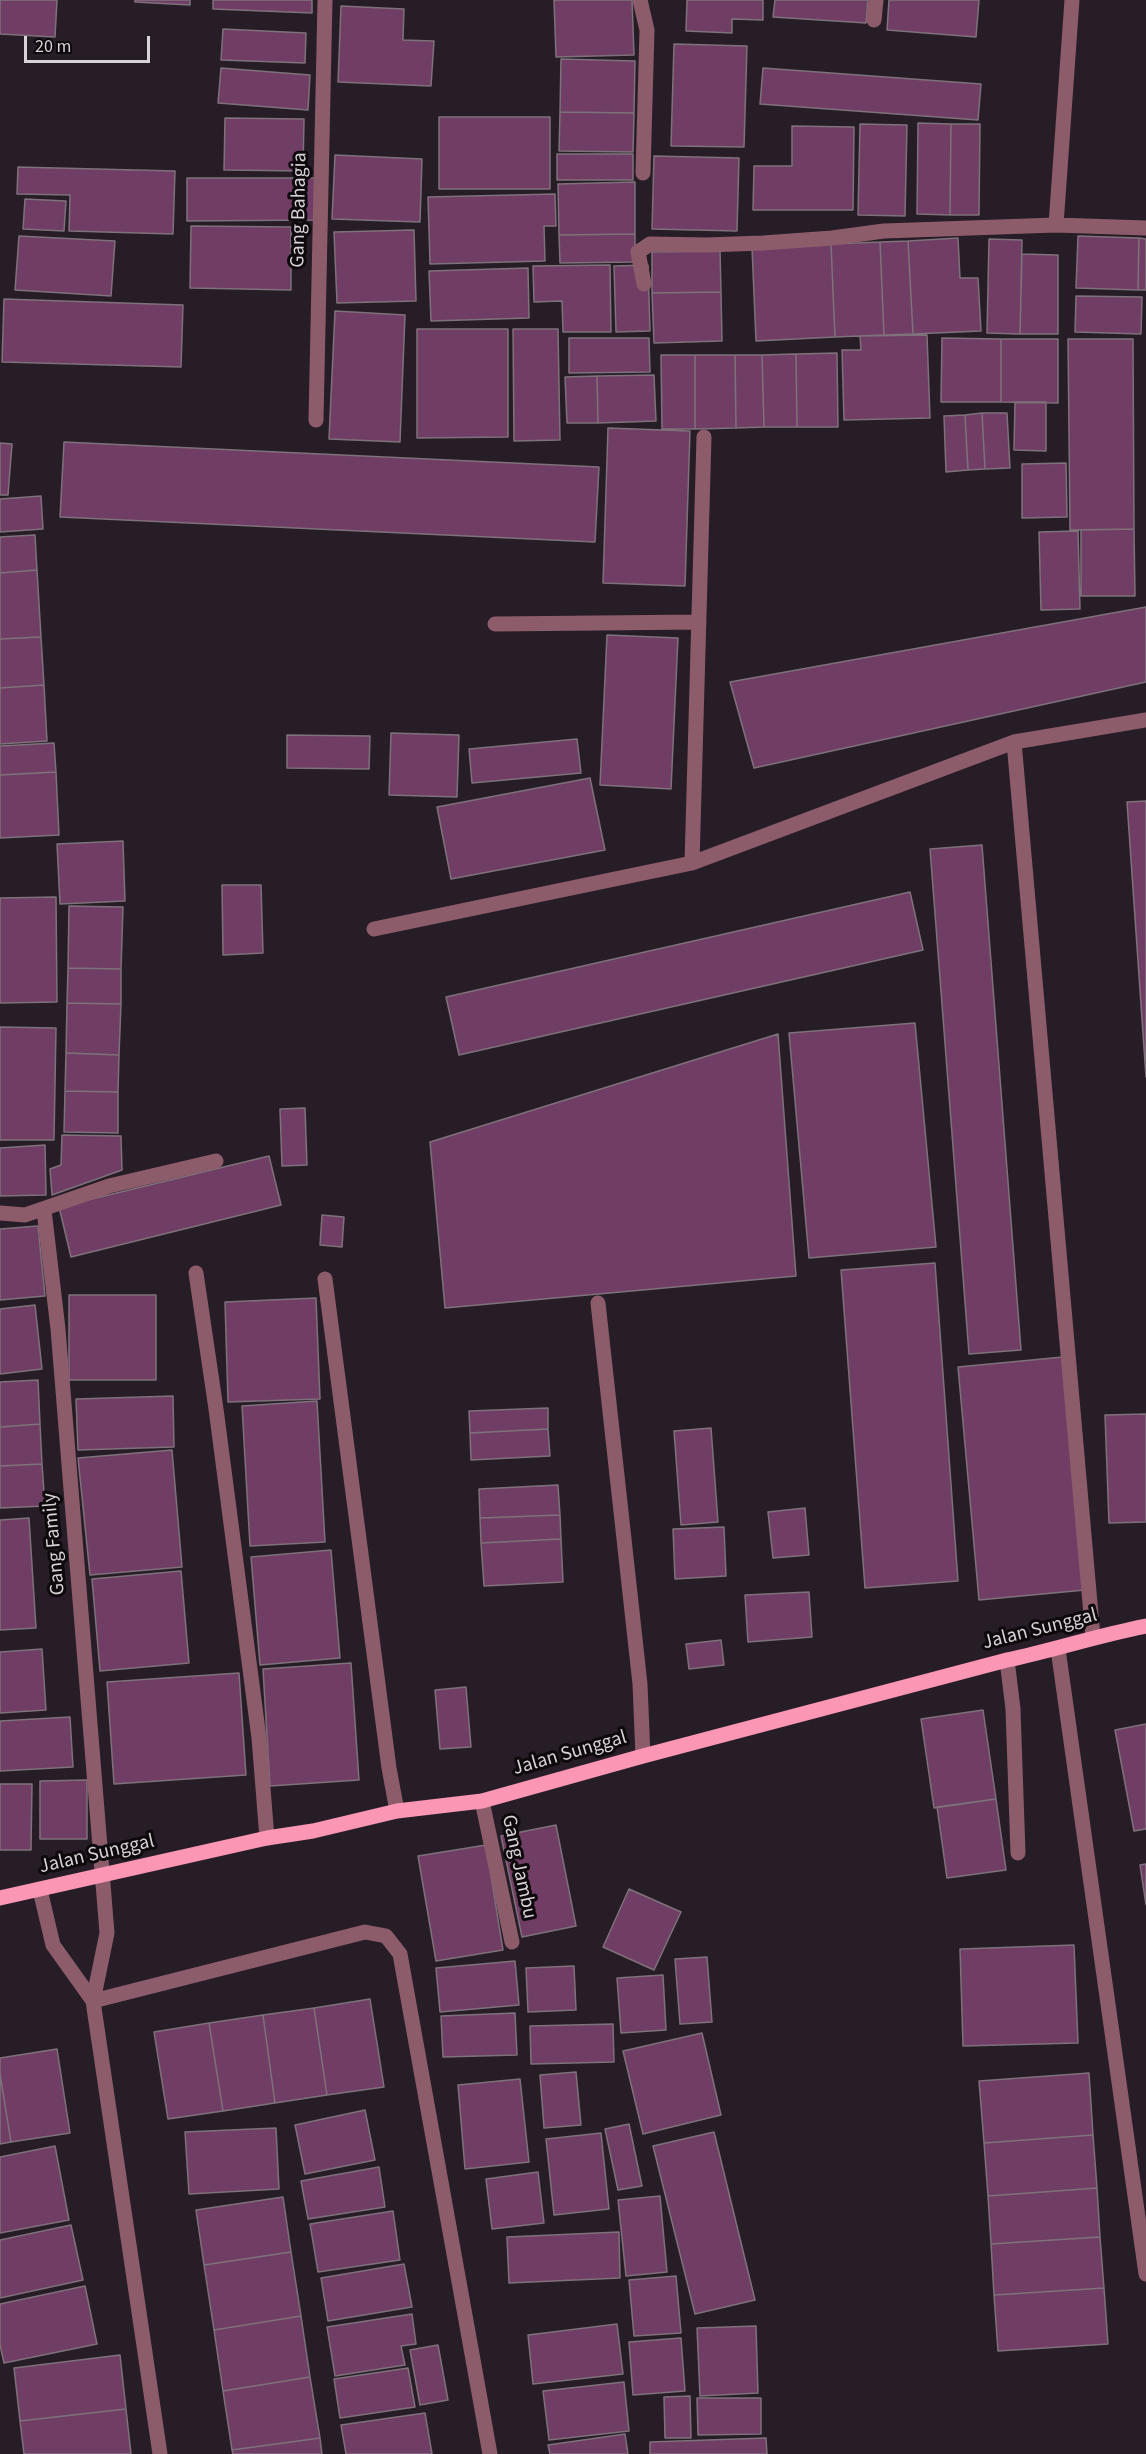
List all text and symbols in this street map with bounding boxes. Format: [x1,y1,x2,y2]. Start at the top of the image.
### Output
scale bar [27,24,153,62]
text: 20 m [35,34,71,59]
street label: Gang Bahagia [287,152,313,268]
street label: Gang Family [39,1492,71,1596]
street label: Jalan Sunggal [980,1604,1100,1656]
street label: Jalan Sunggal [510,1726,630,1782]
street label: Gang Jambu [495,1813,541,1921]
street label: Jalan Sunggal [37,1830,157,1880]

